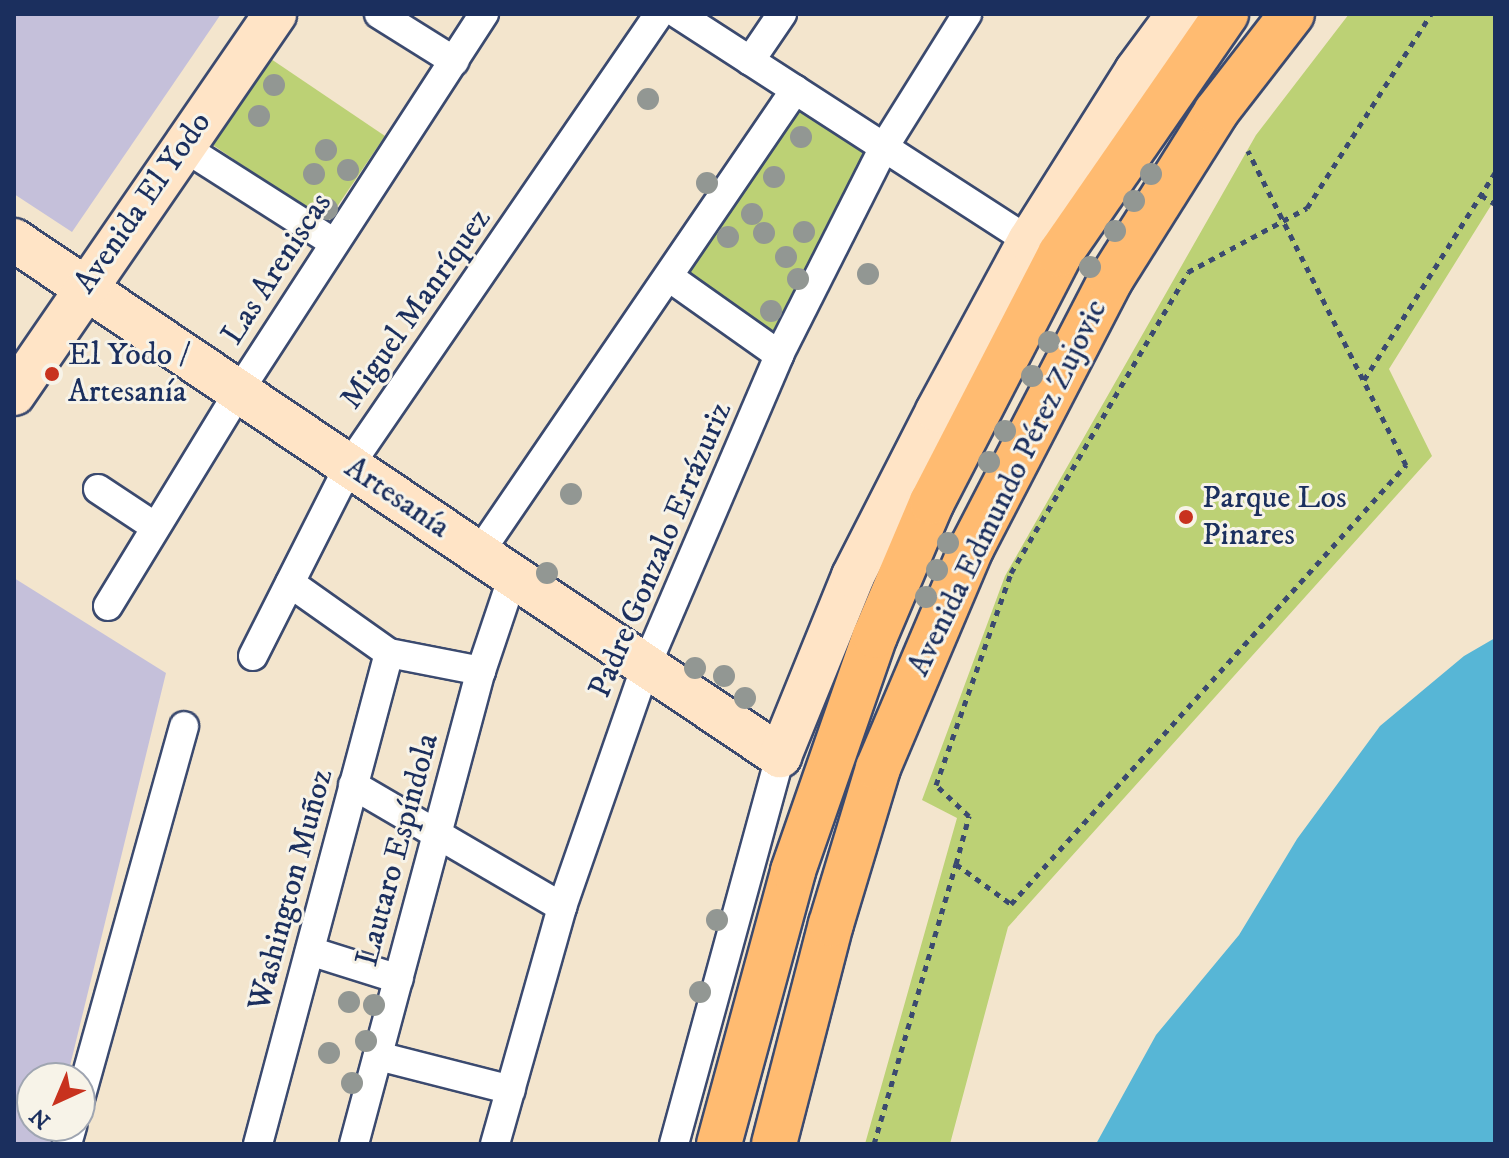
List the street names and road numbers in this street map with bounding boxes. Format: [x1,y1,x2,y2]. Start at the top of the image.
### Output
street label: Avenida El Yodo [66,105,220,301]
street label: Las Areniscas [214,186,340,352]
street label: Miguel Manríquez [332,201,500,417]
street label: Avenida Edmundo Pérez Zujovic [900,294,1116,682]
street label: Padre Gonzalo Errázuriz [581,396,741,704]
street label: Artesanía [337,449,457,547]
street label: Lautaro Espíndola [349,730,447,970]
street label: Washington Muñoz [240,765,342,1015]

